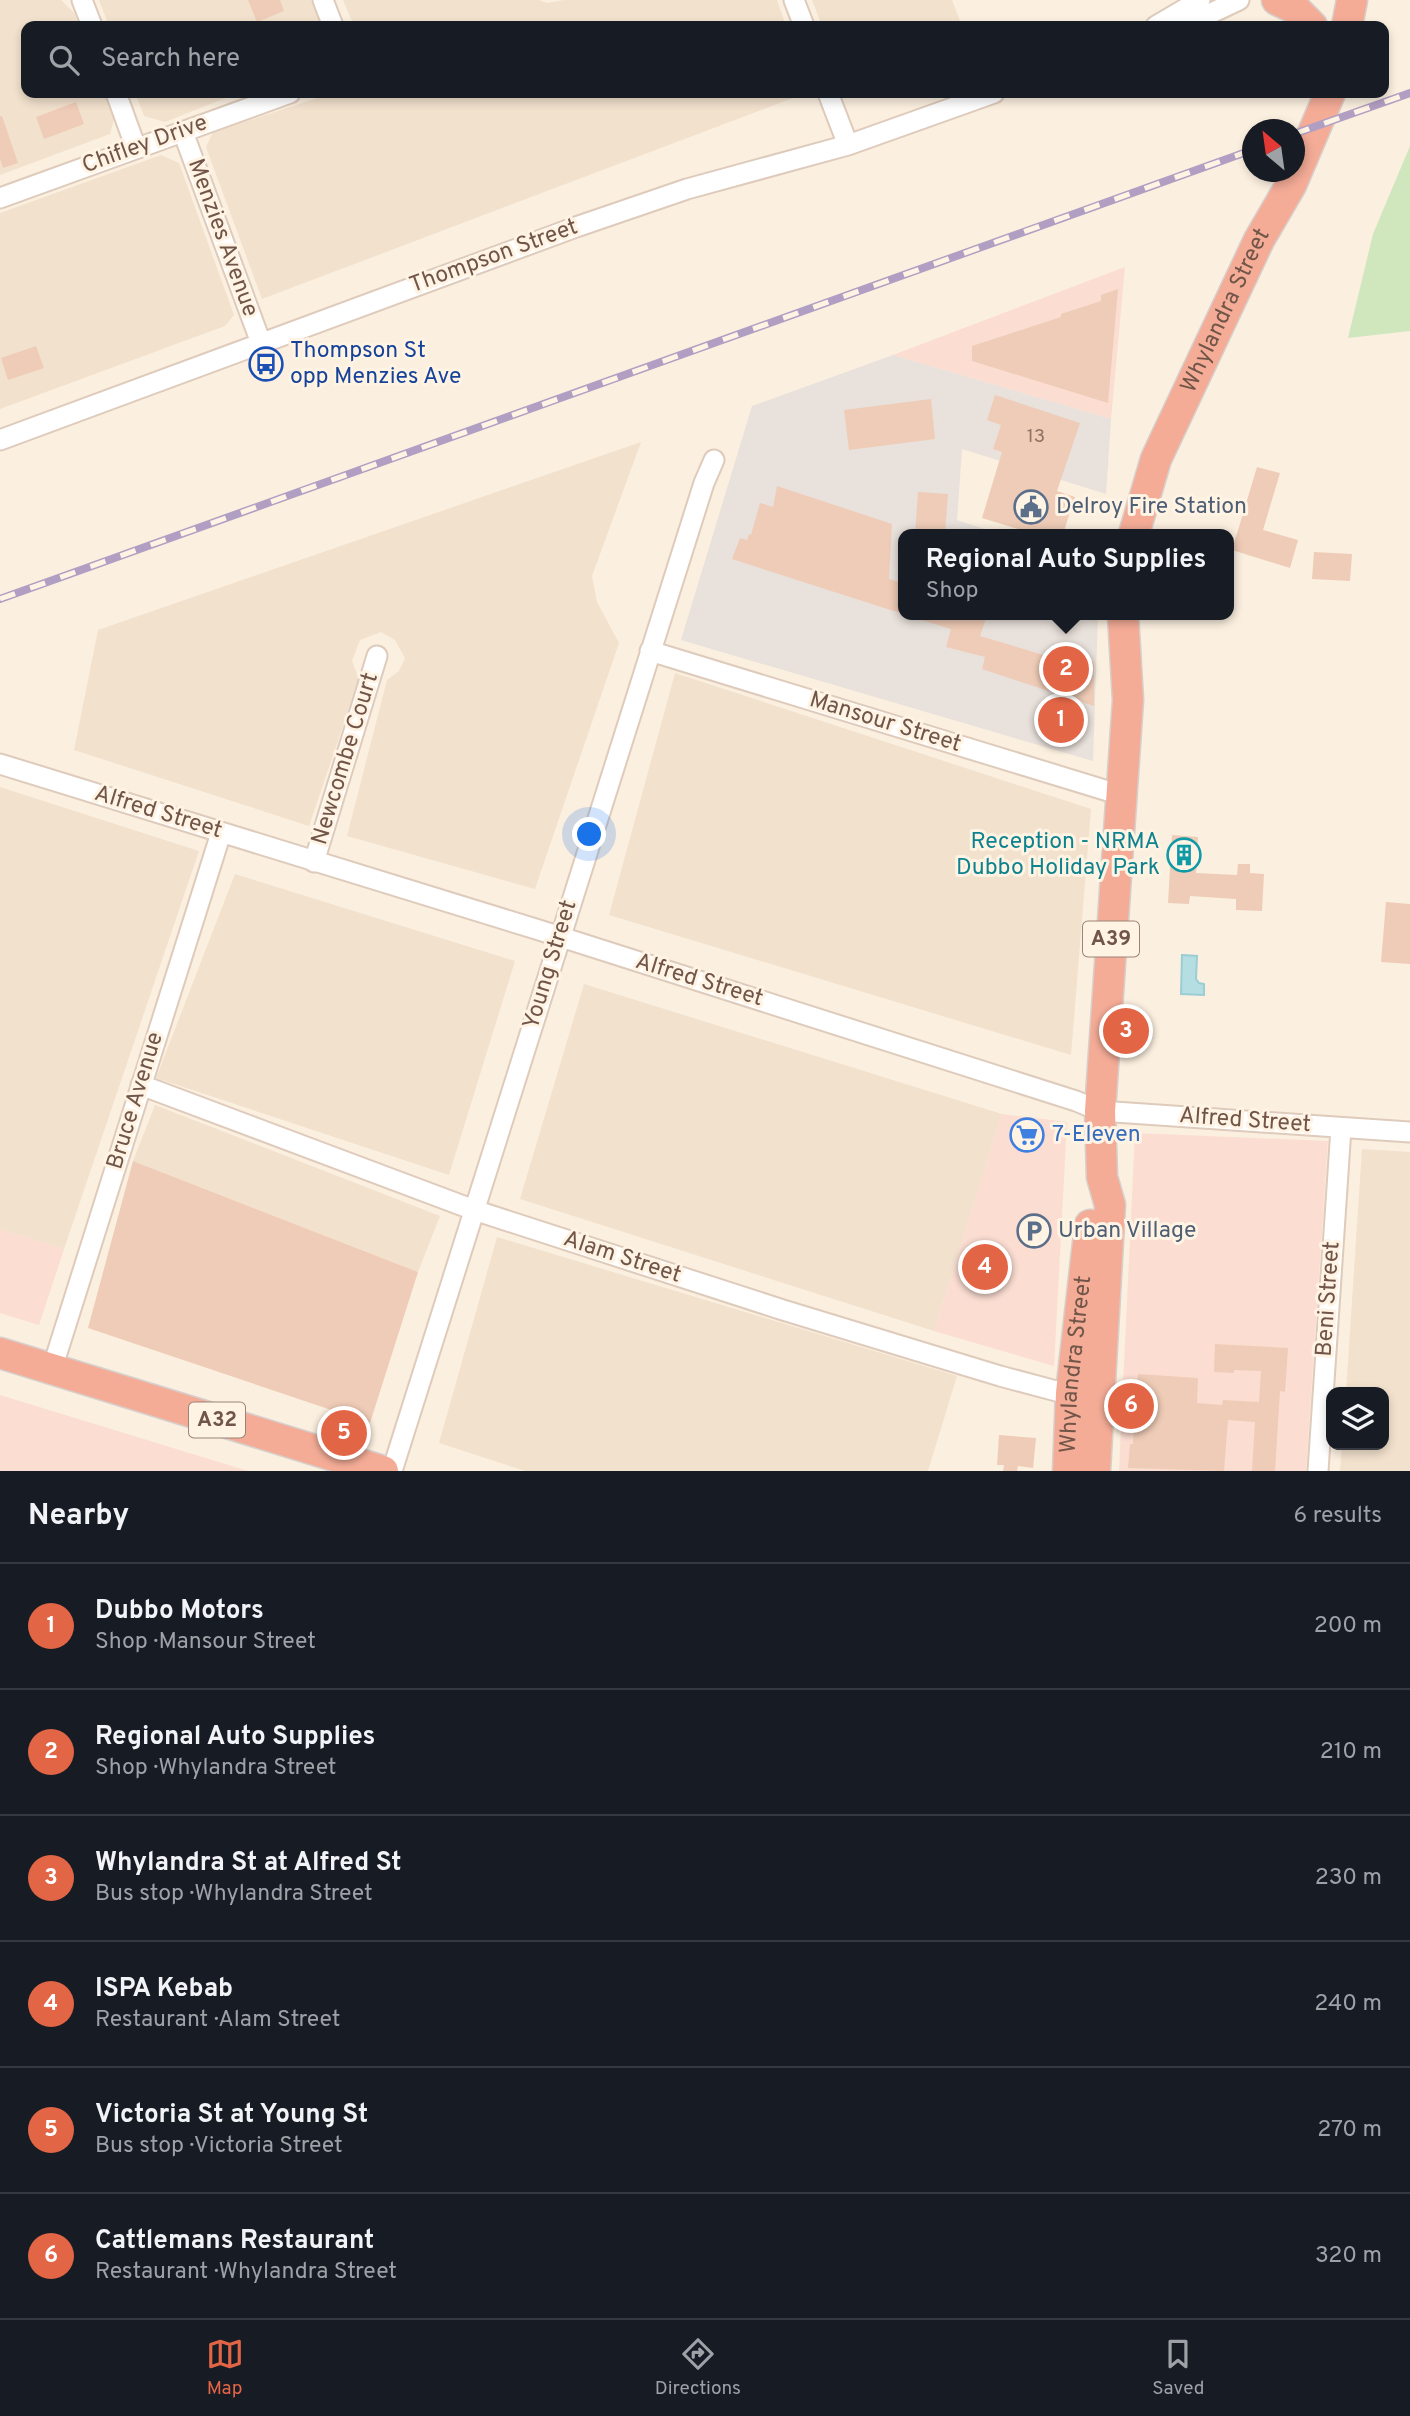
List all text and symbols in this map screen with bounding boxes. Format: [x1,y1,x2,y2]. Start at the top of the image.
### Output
search box [21,21,1389,98]
icon: search [45,41,83,79]
text: Search here [101,43,240,76]
street label: Chifley Drive [78,109,212,181]
north arrow [1242,119,1305,182]
street label: Menzies Avenue [180,155,264,321]
street label: Thompson Street [406,213,582,301]
street label: Whylandra Street [1175,223,1277,398]
place label: Thompson St opp Menzies Ave [290,337,461,392]
bus stop icon: Thompson St opp Menzies Ave [247,345,285,383]
house number: 13 [1027,425,1045,449]
public building icon: Delroy Fire Station [1012,488,1050,526]
place label: Delroy Fire Station [1056,493,1247,522]
popup [898,529,1234,620]
text: Regional Auto Supplies [926,544,1206,577]
text: Shop [926,577,979,606]
pin: 2 [1043,643,1089,695]
street label: Newcombe Court [306,669,386,849]
street label: Mansour Street [806,686,964,760]
pin: 1 [1038,694,1084,746]
street label: Alfred Street [91,780,225,846]
your location [572,817,606,851]
place label: Reception - NRMA Dubbo Holiday Park [956,828,1160,883]
building icon: Reception - NRMA Dubbo Holiday Park [1165,836,1203,874]
street label: Young Street [518,897,584,1033]
road number: A39 [1083,922,1139,956]
street label: Alfred Street [632,948,766,1014]
pin: 3 [1103,1005,1149,1057]
street label: Bruce Avenue [101,1029,171,1173]
street label: Alfred Street [1178,1102,1312,1140]
supermarket icon: 7-Eleven [1008,1116,1046,1154]
place label: 7-Eleven [1052,1121,1141,1150]
parking icon: Urban Village [1015,1212,1053,1250]
place label: Urban Village [1058,1217,1196,1246]
street label: Alam Street [559,1225,685,1291]
street label: Beni Street [1311,1240,1347,1358]
pin: 4 [962,1241,1008,1293]
street label: Whylandra Street [1054,1274,1099,1454]
pin: 6 [1108,1380,1154,1432]
map controls [1326,1387,1389,1450]
button: layers [1326,1387,1389,1450]
road number: A32 [189,1402,245,1438]
pin: 5 [321,1407,367,1459]
text: Nearby [28,1498,129,1535]
text: 6 results [1294,1502,1382,1531]
text: Dubbo Motors [95,1595,264,1628]
text: 1 [46,1612,56,1641]
text: 200 m [1314,1612,1382,1641]
text: Shop · Mansour Street [95,1628,316,1657]
text: Regional Auto Supplies [95,1721,375,1754]
text: 2 [44,1738,58,1767]
text: 210 m [1320,1738,1382,1767]
text: Shop · Whylandra Street [95,1754,336,1783]
text: Whylandra St at Alfred St [95,1847,402,1880]
text: 3 [44,1864,58,1893]
text: 230 m [1315,1864,1382,1893]
text: Bus stop · Whylandra Street [95,1880,373,1909]
text: ISPA Kebab [95,1973,233,2006]
text: 4 [44,1990,58,2019]
text: 240 m [1314,1990,1382,2019]
text: Restaurant · Alam Street [95,2006,340,2035]
text: Victoria St at Young St [95,2099,368,2132]
text: 5 [44,2116,58,2145]
text: 270 m [1317,2116,1382,2145]
text: Bus stop · Victoria Street [95,2132,343,2161]
text: Cattlemans Restaurant [95,2225,374,2258]
text: 6 [44,2242,58,2271]
text: 320 m [1315,2242,1382,2271]
text: Restaurant · Whylandra Street [95,2258,397,2287]
tab: Map [206,2335,244,2401]
tab: Directions [655,2335,741,2401]
tab: Saved [1152,2335,1204,2401]

